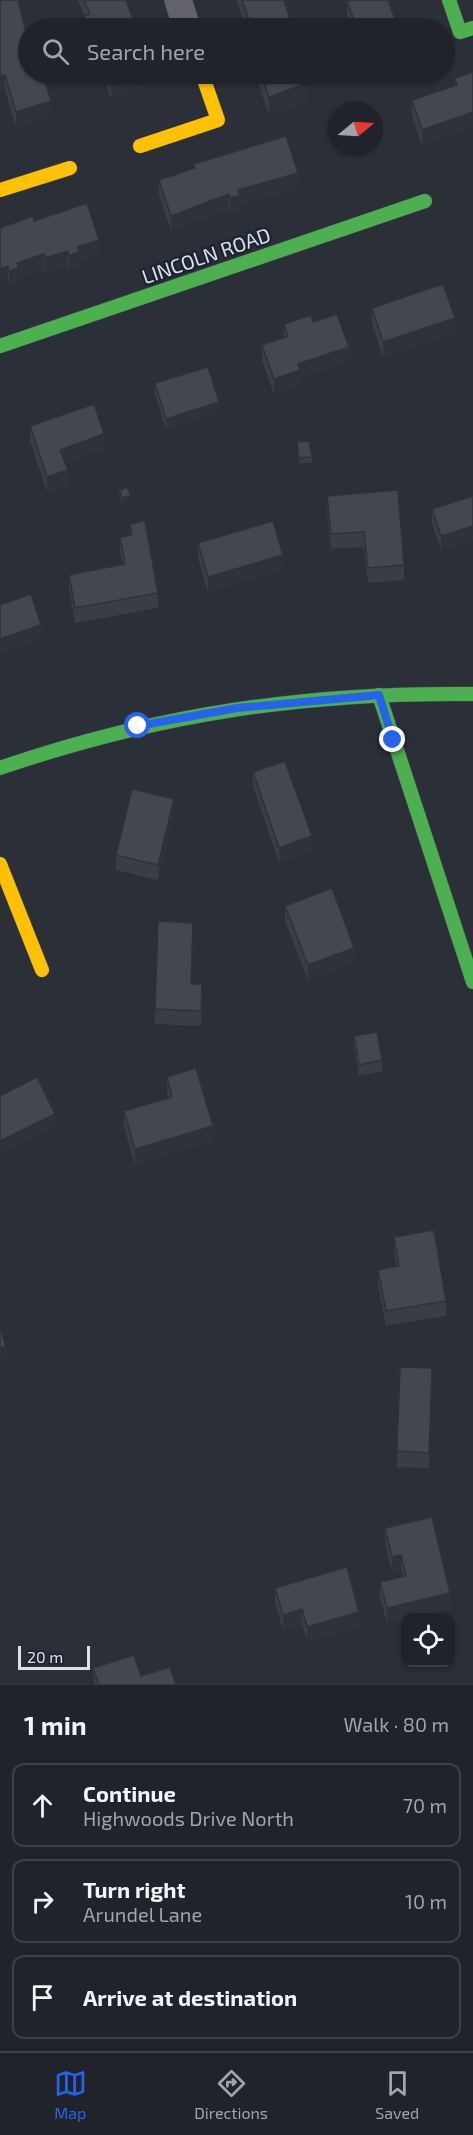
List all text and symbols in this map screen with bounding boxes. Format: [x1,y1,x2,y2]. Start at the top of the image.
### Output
search box [18,18,455,84]
icon: search [39,35,72,68]
text: Search here [87,38,205,64]
north arrow [329,102,383,156]
street label: LINCOLN ROAD [139,222,273,288]
route start [124,712,150,738]
route end [379,726,405,752]
map controls [401,1613,455,1667]
button: locate [401,1613,455,1667]
scale bar [18,1643,90,1670]
text: 20 m [27,1647,63,1666]
text: 1 min [24,1709,87,1740]
text: Walk · 80 m [344,1712,449,1736]
text: Continue [83,1780,176,1806]
icon: ahead [26,1789,59,1822]
text: 70 m [403,1793,447,1817]
text: Highwoods Drive North [83,1806,294,1830]
text: Turn right [83,1876,185,1902]
icon: right [26,1885,59,1918]
text: 10 m [405,1889,447,1913]
text: Arundel Lane [83,1902,202,1926]
icon: arrive [26,1981,59,2014]
text: Arrive at destination [83,1984,297,2010]
tab: Map [54,2067,87,2122]
tab: Directions [194,2067,268,2122]
tab: Saved [375,2067,419,2122]

